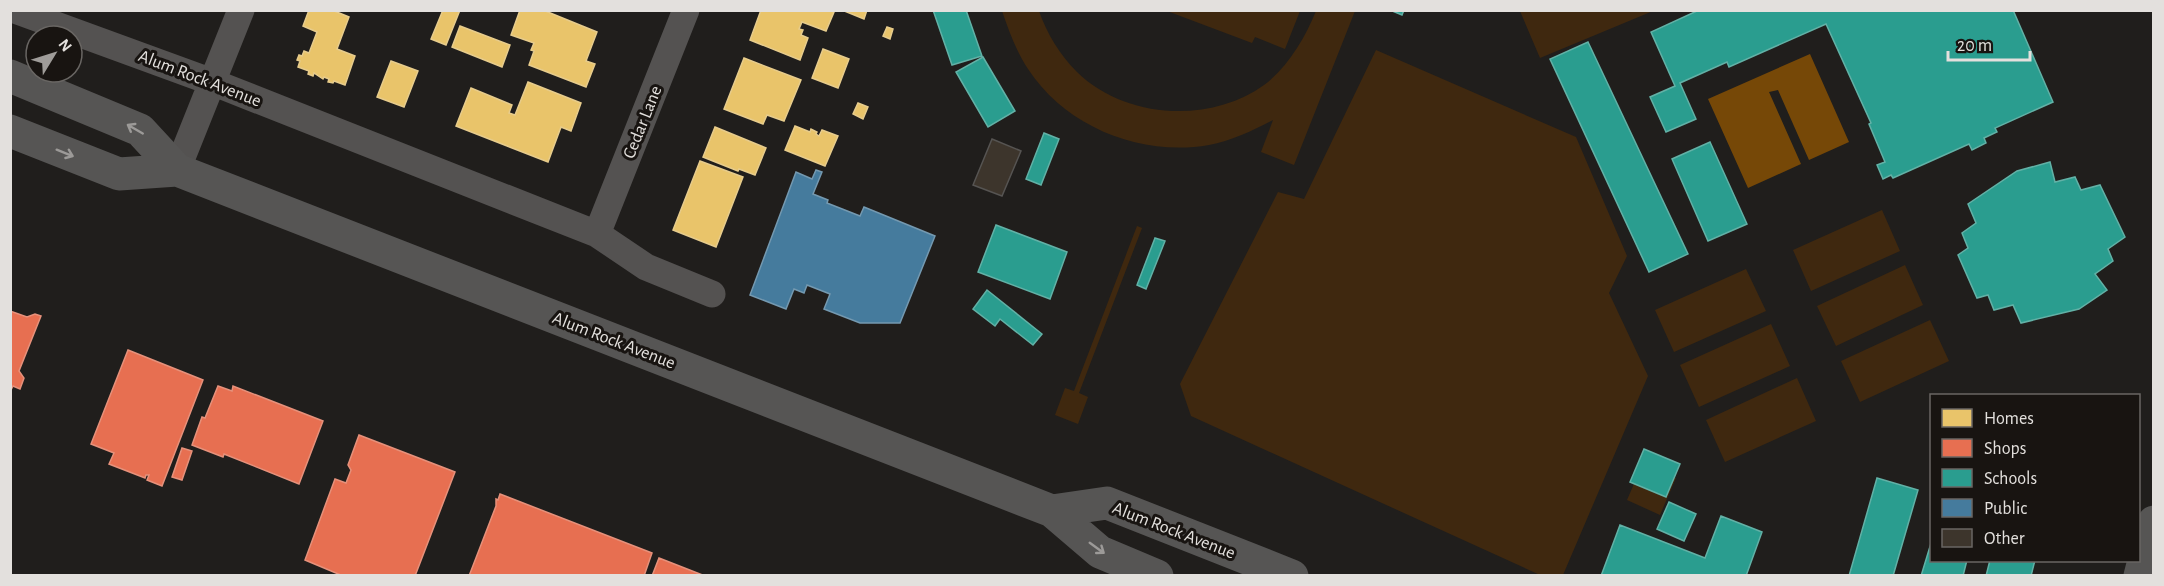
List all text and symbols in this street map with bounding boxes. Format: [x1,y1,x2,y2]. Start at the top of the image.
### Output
north arrow [24,24,84,84]
scale bar [1948,24,2030,62]
text: N [55,36,75,55]
text: 20 m [1957,37,1992,55]
street label: Alum Rock Avenue [136,47,264,111]
street label: Cedar Lane [620,83,666,161]
one-way arrow [127,123,144,135]
one-way arrow [55,148,74,159]
street label: Alum Rock Avenue [550,309,678,373]
legend [1930,394,2140,562]
text: Homes [1984,410,2034,428]
text: Shops [1984,440,2026,458]
text: Schools [1984,470,2037,488]
street label: Alum Rock Avenue [1110,499,1238,563]
text: Public [1984,500,2027,518]
text: Other [1984,530,2025,548]
one-way arrow [1088,542,1104,554]

